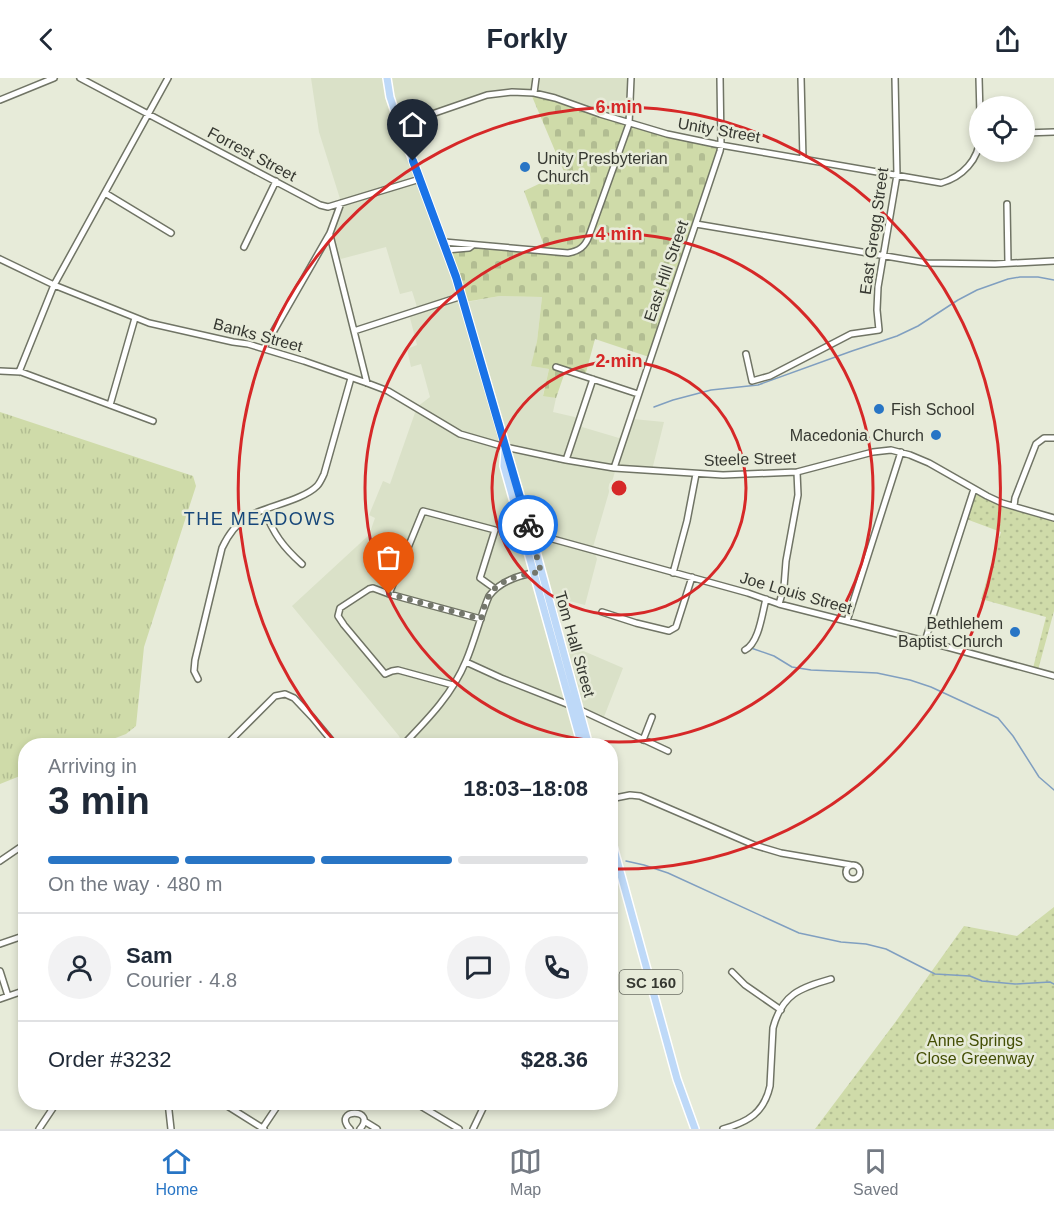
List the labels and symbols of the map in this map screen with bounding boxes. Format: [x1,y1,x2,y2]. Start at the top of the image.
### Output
text: 6 min [595,97,643,117]
pin [387,99,438,161]
street label: Unity Street [676,114,762,146]
street label: Forrest Street [205,124,300,185]
place label: Unity Presbyterian Church [537,150,668,185]
marker: Unity Presbyterian Church [518,160,532,174]
street label: East Gregg Street [857,166,891,296]
street label: East Hill Street [641,218,691,324]
text: 4 min [595,224,643,244]
street label: Banks Street [212,315,305,355]
text: 2 min [595,351,643,371]
place label: Fish School [891,401,975,418]
marker: Fish School [872,402,886,416]
place label: Macedonia Church [790,427,924,444]
marker: Macedonia Church [929,428,943,442]
street label: Steele Street [703,449,797,469]
centre of rings [609,478,629,498]
courier [498,495,558,555]
district label: THE MEADOWS [184,509,336,529]
pin [363,532,414,594]
street label: Joe Louis Street [738,569,854,617]
street label: Tom Hall Street [552,589,598,699]
place label: Bethlehem Baptist Church [898,615,1003,650]
marker: Bethlehem Baptist Church [1008,625,1022,639]
road number: SC 160 [620,970,682,994]
park label: Anne Springs Close Greenway [916,1032,1034,1067]

